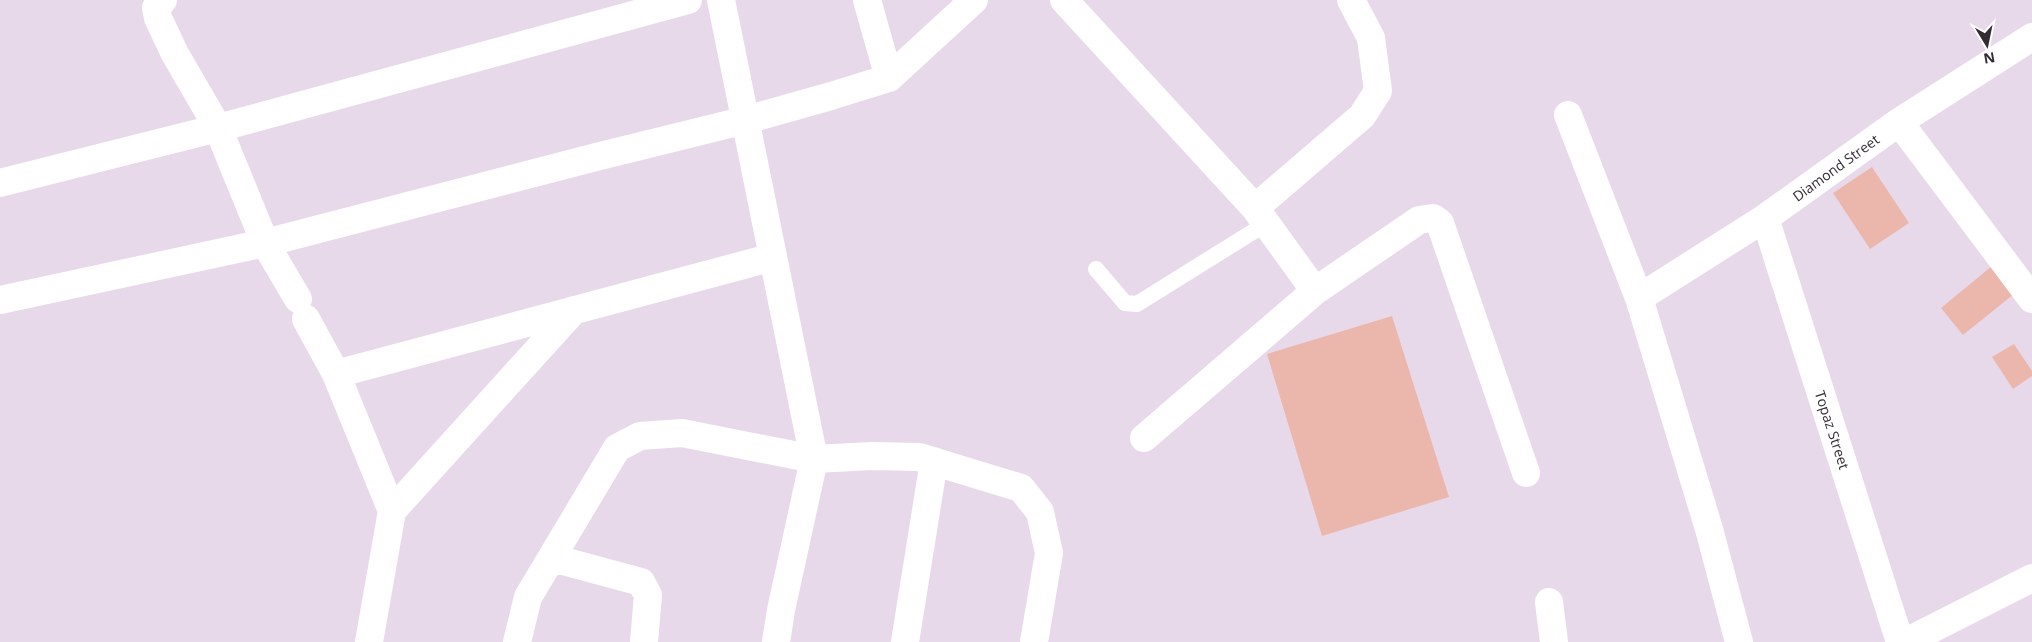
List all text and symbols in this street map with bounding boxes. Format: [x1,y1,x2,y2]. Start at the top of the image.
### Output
north arrow [1962,20,2012,70]
text: N [1982,48,1997,69]
street label: Diamond Street [1789,130,1883,205]
street label: Topaz Street [1811,388,1854,472]

